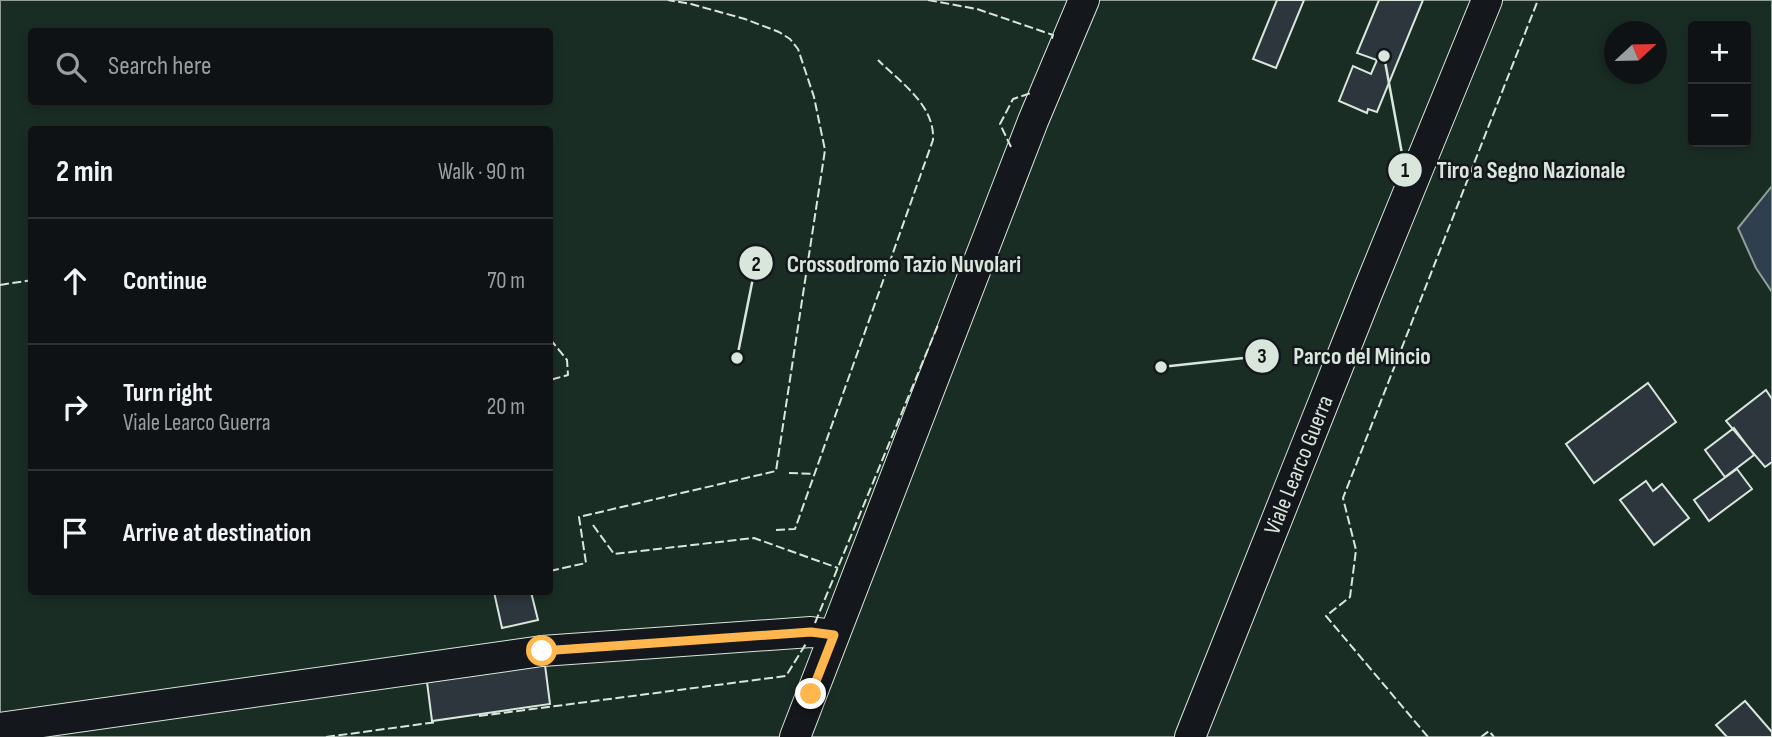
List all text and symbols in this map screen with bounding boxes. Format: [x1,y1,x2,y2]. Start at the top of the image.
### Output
north arrow [1604,21,1667,84]
map controls [1688,21,1751,147]
button: + [1688,21,1751,84]
search box [28,28,553,105]
icon: search [52,48,90,86]
text: Search here [108,51,211,82]
button: − [1688,84,1751,147]
callout: Tiro a Segno Nazionale [1388,147,1640,192]
text: 2 min [56,154,113,190]
text: Tiro a Segno Nazionale [1436,156,1626,185]
text: Walk · 90 m [438,158,525,186]
text: 1 [1401,158,1409,183]
callout: Crossodromo Tazio Nuvolari [738,241,1036,286]
text: Crossodromo Tazio Nuvolari [787,250,1021,279]
text: 2 [751,252,761,277]
icon: ahead [56,262,94,300]
text: Continue [123,266,207,297]
text: 70 m [487,267,525,295]
callout: Parco del Mincio [1244,333,1445,378]
text: Parco del Mincio [1293,342,1431,371]
text: 3 [1257,344,1267,369]
text: Turn right [123,378,212,409]
icon: right [56,388,94,426]
street label: Viale Learco Guerra [1258,391,1340,539]
text: 20 m [487,393,525,421]
text: Viale Learco Guerra [123,409,271,437]
icon: arrive [56,514,94,552]
text: Arrive at destination [123,518,311,549]
route start [526,635,557,666]
route end [795,678,826,709]

